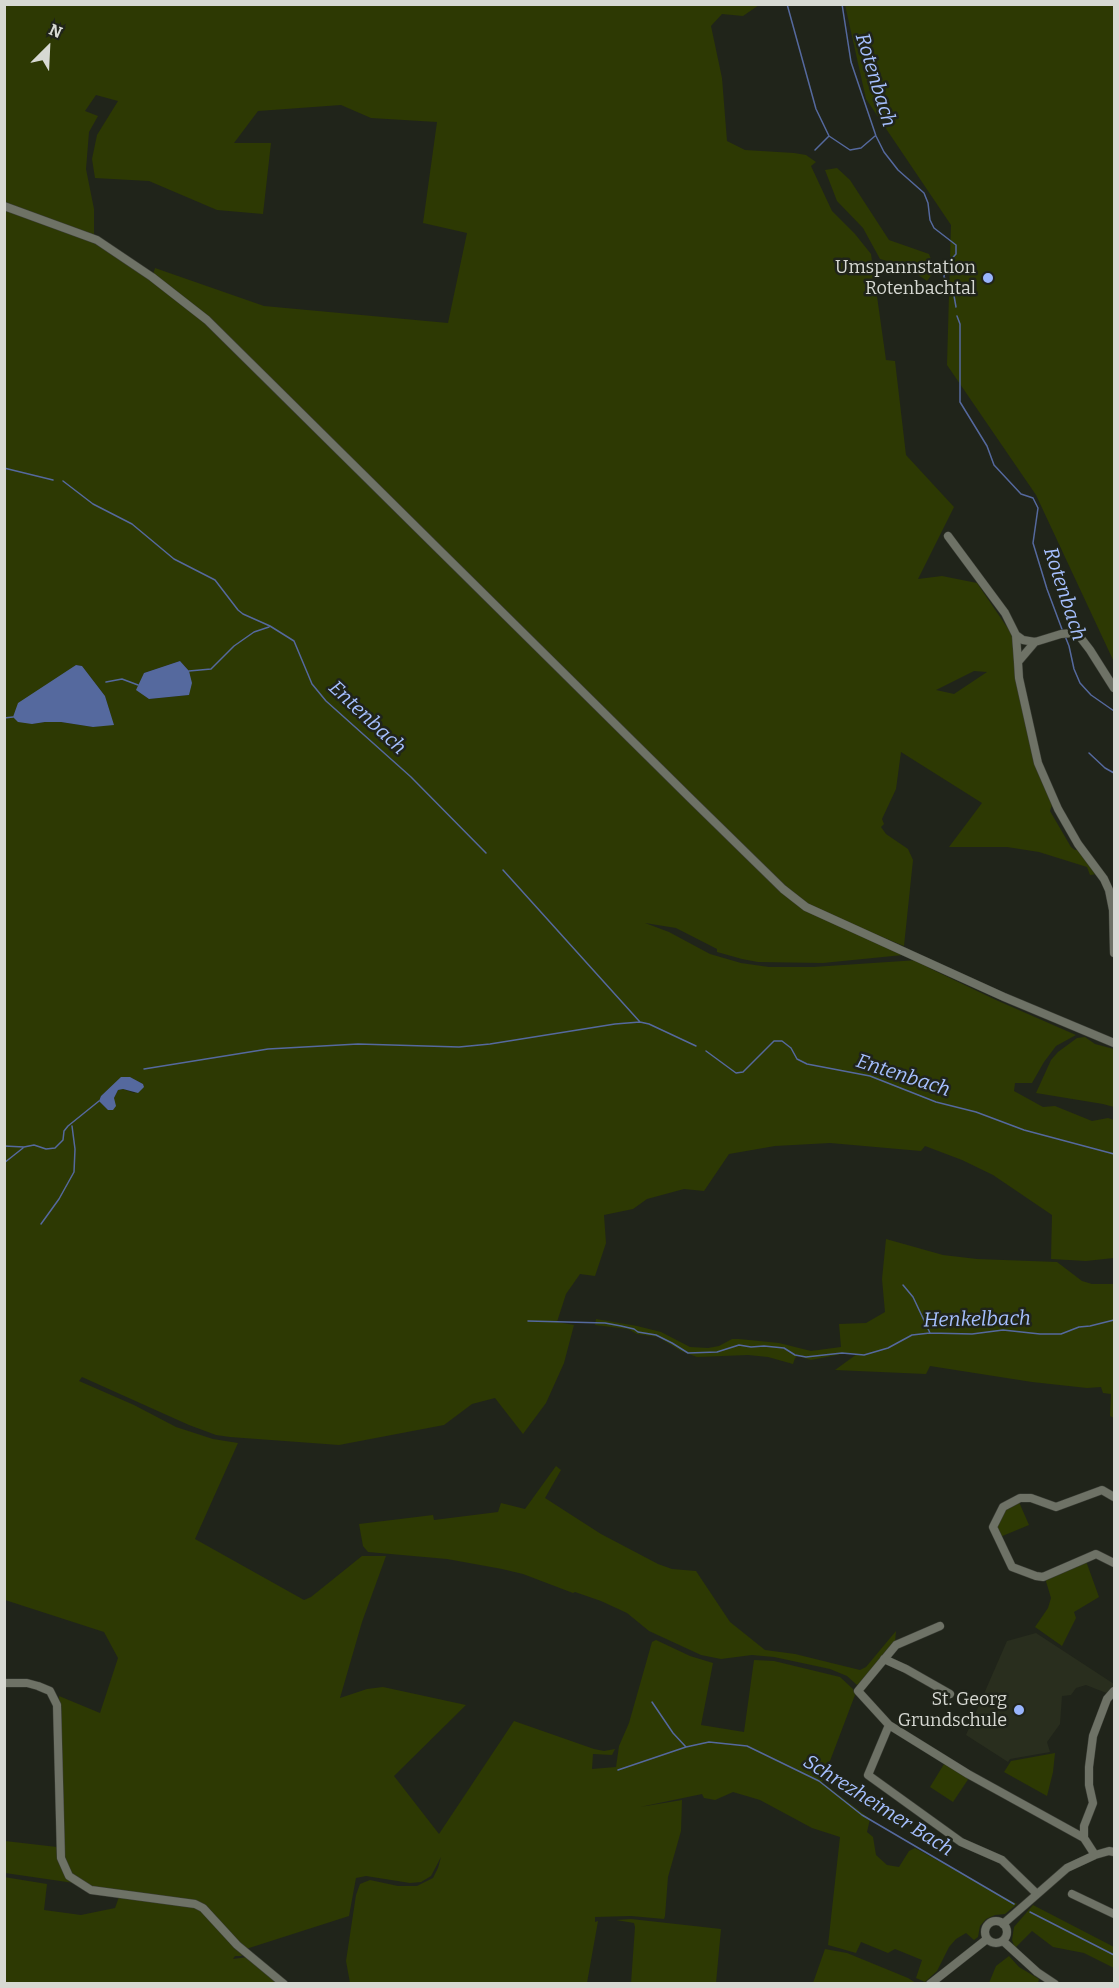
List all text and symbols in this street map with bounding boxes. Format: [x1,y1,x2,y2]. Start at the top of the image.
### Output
north arrow [18,18,78,78]
text: N [46,20,65,42]
water label: Rotenbach [849,30,901,130]
place label: Umspannstation Rotenbachtal [835,257,976,300]
marker: Umspannstation Rotenbachtal [981,271,995,285]
water label: Rotenbach [1038,544,1090,644]
water label: Entenbach [323,676,411,760]
water label: Entenbach [853,1050,953,1102]
water label: Henkelbach [923,1307,1031,1333]
place label: St. Georg Grundschule [898,1689,1007,1732]
marker: St. Georg Grundschule [1012,1703,1026,1717]
water label: Schrezheimer Bach [799,1750,957,1862]

